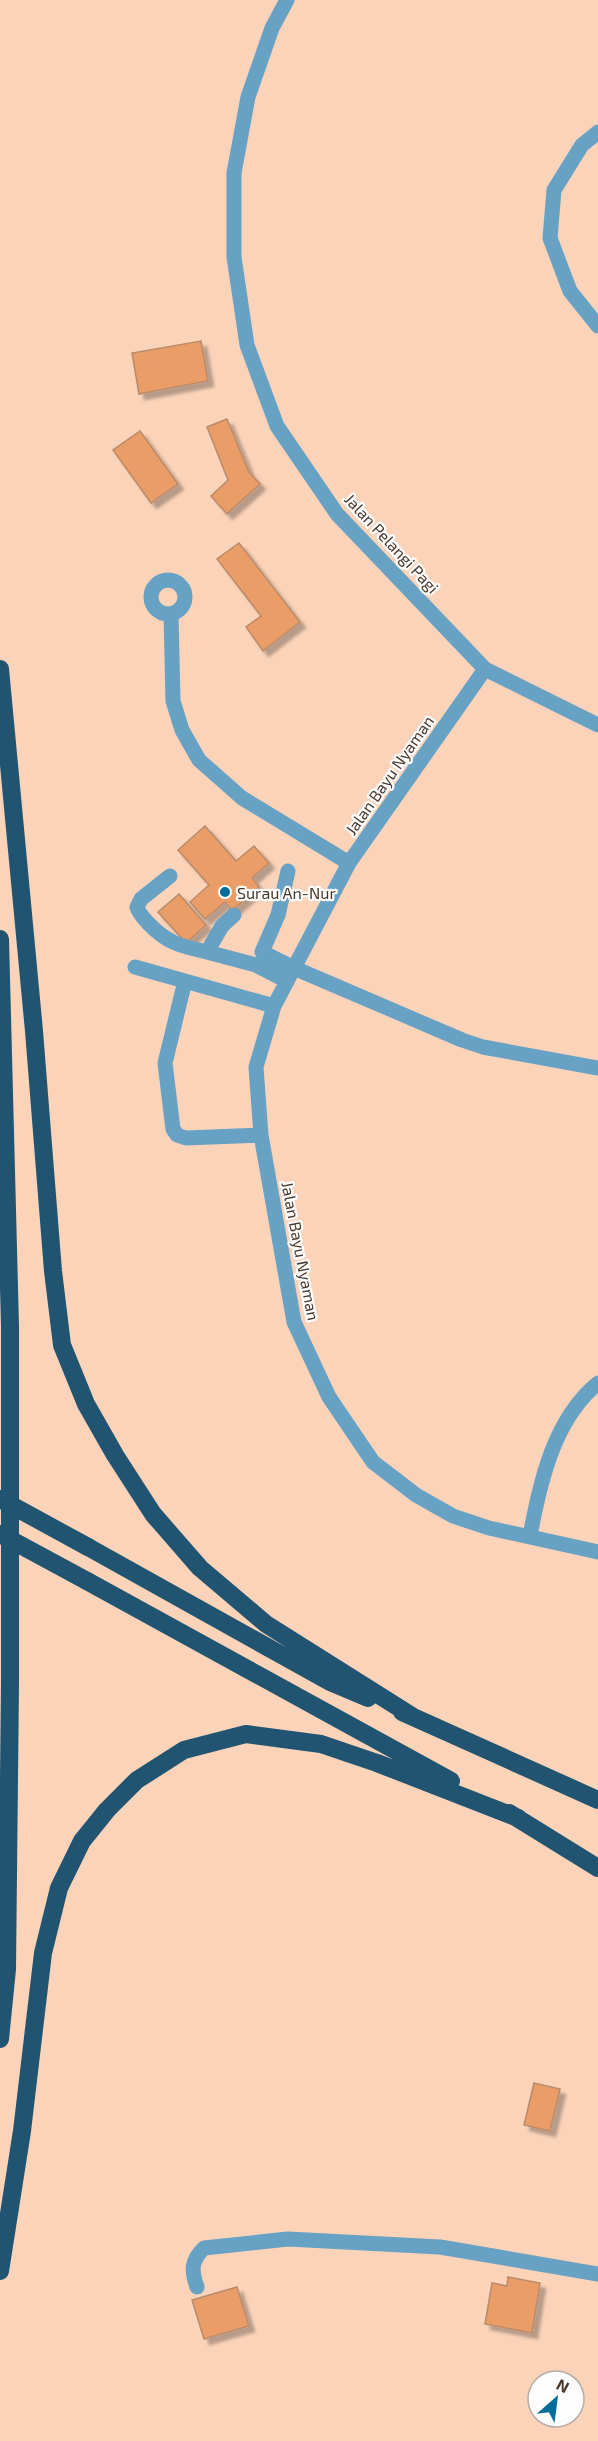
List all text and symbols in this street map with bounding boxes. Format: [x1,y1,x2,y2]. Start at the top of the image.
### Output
street label: Jalan Pelangi Pagi [341,489,443,597]
street label: Jalan Bayu Nyaman [341,712,437,838]
place label: Surau An-Nur [237,883,336,902]
marker: Surau An-Nur [218,885,232,899]
street label: Jalan Bayu Nyaman [278,1180,324,1322]
north arrow [526,2369,586,2429]
text: N [554,2374,573,2396]

